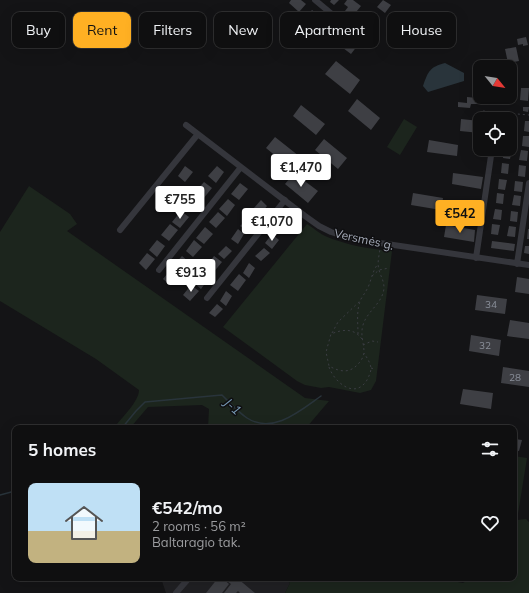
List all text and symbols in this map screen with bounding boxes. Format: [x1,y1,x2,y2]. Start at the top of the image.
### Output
chip: Buy [12,12,65,48]
chip: Rent [73,12,131,48]
chip: Filters [139,12,206,48]
chip: New [214,12,272,48]
chip: Apartment [280,12,379,48]
chip: House [387,12,456,48]
north arrow [473,60,517,104]
map controls [473,60,517,156]
button: locate [473,112,517,156]
pin: €1,470 [268,154,334,188]
text: €1,470 [280,159,322,175]
pin: €755 [156,186,204,220]
text: €755 [164,191,196,207]
pin: €542 [436,200,484,234]
text: €542 [444,205,476,221]
pin: €1,070 [239,208,305,242]
text: €1,070 [251,213,293,229]
street label: Versmės g. [333,225,395,253]
pin: €913 [167,259,215,293]
text: €913 [175,264,207,280]
house number: 34 [485,298,497,311]
house number: 32 [479,339,491,352]
house number: 28 [509,371,521,384]
water label: J-1 [220,393,245,418]
icon: filters [479,438,501,460]
text: 5 homes [28,439,96,460]
text: €542/mo [152,497,223,518]
icon: home [60,499,108,547]
icon: heart [479,512,501,534]
text: 2 rooms · 56 m² [152,518,246,534]
text: Baltaragio tak. [152,534,240,550]

